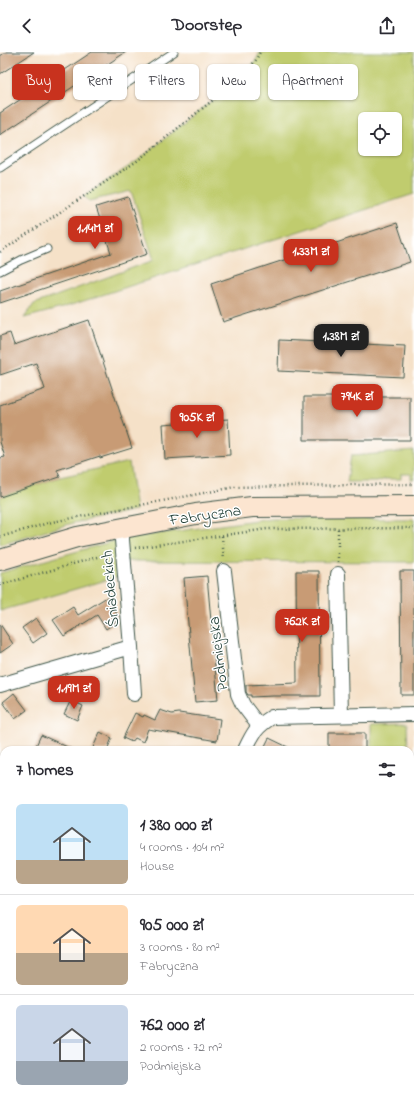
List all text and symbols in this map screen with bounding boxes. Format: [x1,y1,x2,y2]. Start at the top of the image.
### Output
text: Doorstep [172,13,242,39]
icon: back [16,15,38,37]
icon: share [376,15,398,37]
chip: Buy [12,64,65,100]
chip: Rent [73,64,127,100]
chip: Filters [135,64,199,100]
chip: New [207,64,260,100]
chip: Apartment [268,64,358,100]
map controls [358,112,402,156]
button: locate [358,112,402,156]
pin: 1.14M zł [54,216,136,250]
text: 1.14M zł [77,219,113,238]
pin: 1.33M zł [270,239,352,273]
text: 1.33M zł [292,242,330,261]
pin: 1.38M zł [300,324,382,358]
text: 1.38M zł [323,327,359,346]
pin: 794K zł [320,384,394,418]
text: 794K zł [341,387,373,406]
pin: 905K zł [160,405,234,439]
text: 905K zł [180,408,214,427]
street label: Fabryczna [167,499,243,533]
street label: Śniadeckich [96,549,126,628]
pin: 762K zł [265,609,339,643]
text: 762K zł [284,612,320,631]
street label: Podmiejska [202,615,235,692]
pin: 1.19M zł [33,676,115,710]
text: 1.19M zł [57,679,91,698]
text: 7 homes [16,758,74,783]
icon: filters [376,759,398,781]
text: 1 380 000 zł [140,813,212,838]
icon: home [48,820,96,868]
text: 4 rooms · 104 m² [140,838,224,857]
text: House [140,857,174,876]
text: 905 000 zł [140,913,204,938]
icon: home [48,921,96,969]
text: 3 rooms · 80 m² [140,938,220,957]
text: Fabryczna [140,957,199,976]
text: 762 000 zł [140,1013,204,1038]
icon: home [48,1021,96,1069]
text: 2 rooms · 72 m² [140,1038,222,1057]
text: Podmiejska [140,1057,201,1076]

